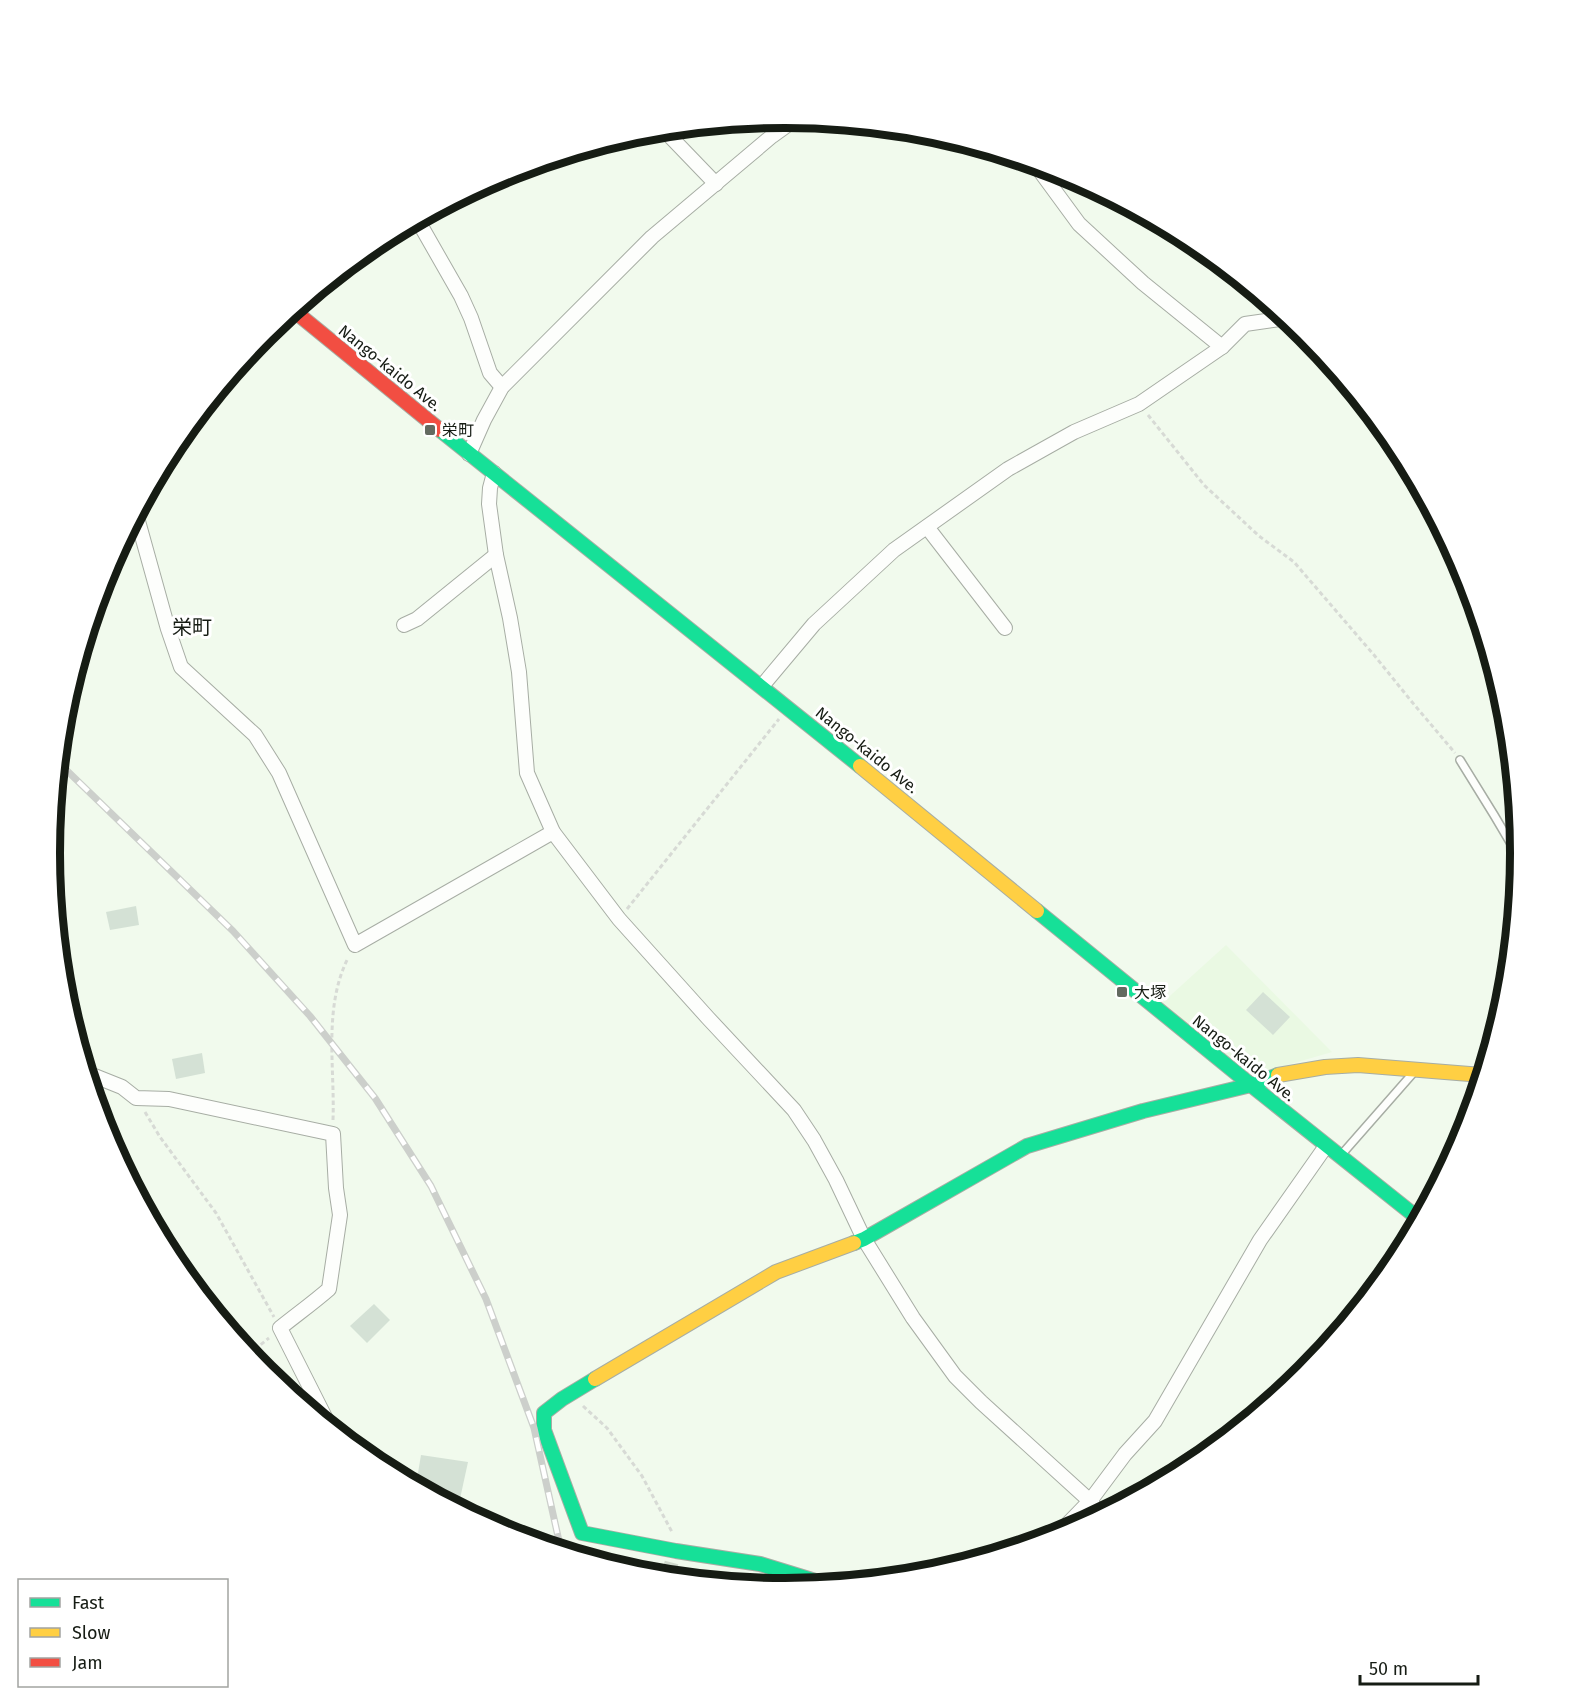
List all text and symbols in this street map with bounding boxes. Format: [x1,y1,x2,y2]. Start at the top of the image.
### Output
street label: Nango-kaido Ave. [335,321,445,415]
place label: 栄町 [442,421,474,440]
marker: 栄町 [423,423,437,437]
district label: 栄町 [172,615,212,639]
street label: Nango-kaido Ave. [812,703,922,797]
place label: 大塚 [1134,983,1166,1002]
marker: 大塚 [1115,985,1129,999]
street label: Nango-kaido Ave. [1189,1011,1299,1105]
legend [18,1579,228,1687]
text: Fast [72,1592,105,1614]
text: Slow [72,1622,111,1644]
scale bar [1360,1648,1478,1686]
text: Jam [72,1652,103,1674]
text: 50 m [1369,1658,1408,1680]

